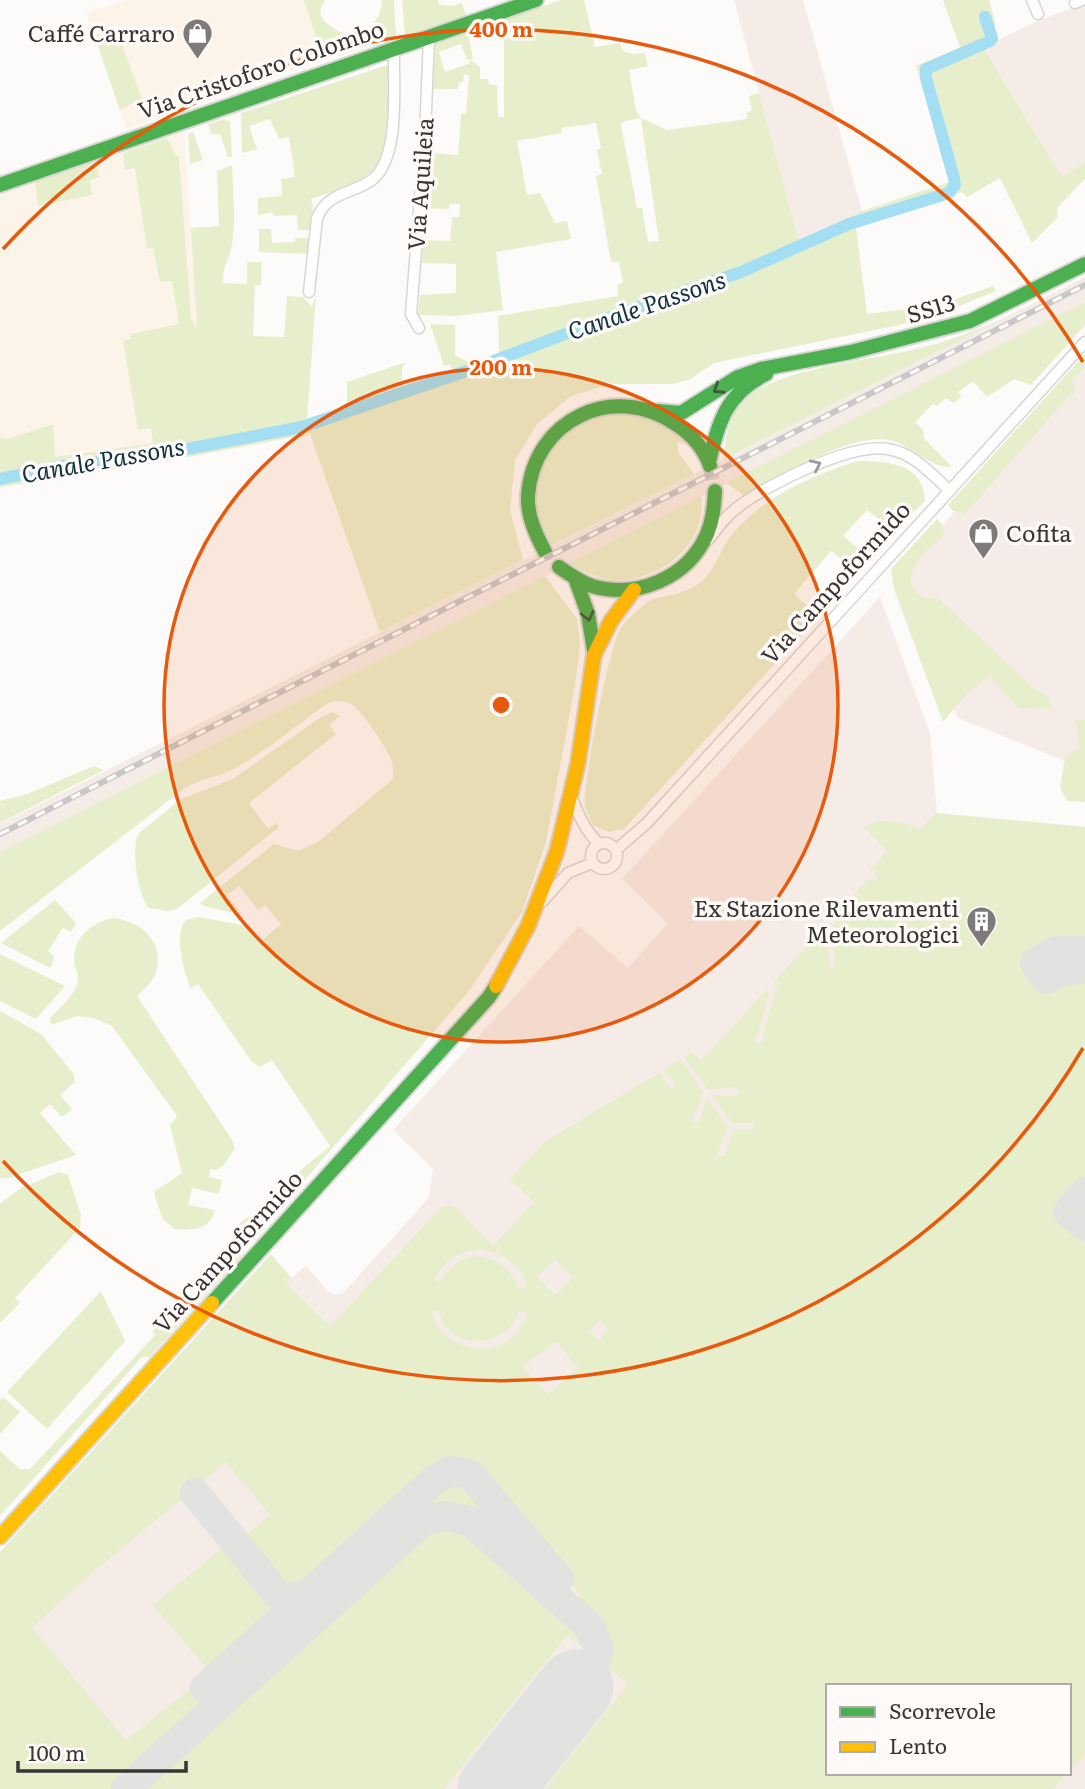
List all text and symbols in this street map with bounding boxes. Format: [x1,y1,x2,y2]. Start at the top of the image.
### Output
street label: Via Cristoforo Colombo [133,10,388,126]
text: 400 m [469,12,533,43]
place label: Caffé Carraro [28,15,175,49]
shop icon: Caffé Carraro [181,17,215,61]
street label: Via Aquileia [397,116,441,252]
water label: Canale Passons [562,260,730,347]
street label: SS13 [902,284,959,331]
text: 200 m [470,350,532,381]
one-way arrow [712,381,725,394]
water label: Canale Passons [18,427,187,490]
one-way arrow [809,459,821,473]
street label: Via Campoformido [752,493,917,671]
place label: Cofita [1006,515,1072,549]
shop icon: Cofita [966,517,1000,561]
one-way arrow [579,610,594,622]
centre of rings [489,693,513,717]
place label: Ex Stazione Rilevamenti Meteorologici [694,890,959,950]
building icon: Ex Stazione Rilevamenti Meteorologici [965,905,999,949]
street label: Via Campoformido [144,1162,309,1340]
legend [826,1684,1071,1775]
text: Scorrevole [889,1694,996,1725]
text: Lento [889,1729,947,1760]
scale bar [18,1730,186,1774]
text: 100 m [28,1736,85,1767]

